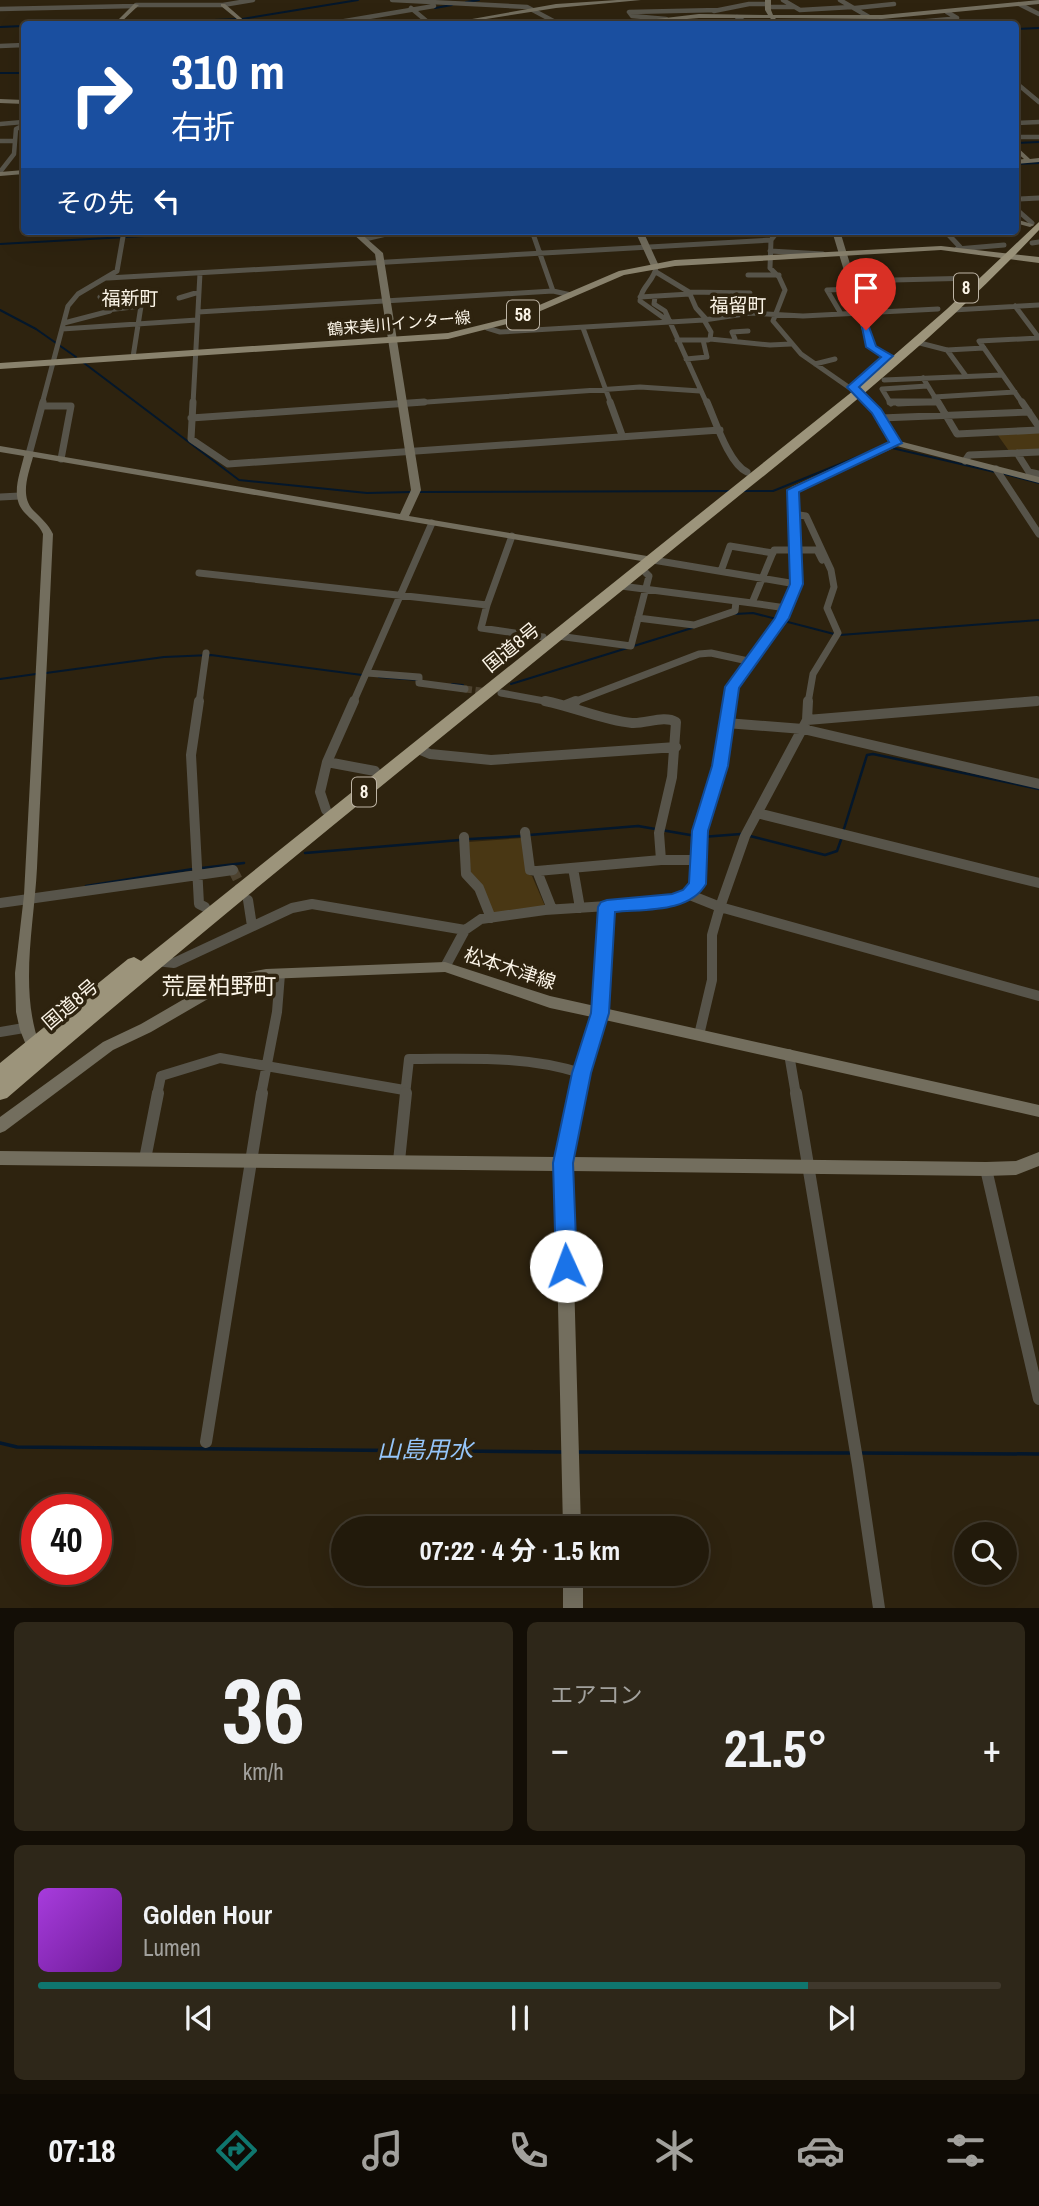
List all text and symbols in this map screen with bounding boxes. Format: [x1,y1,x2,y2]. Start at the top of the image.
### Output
text: 310 m [171,38,285,104]
icon: right [56,49,147,140]
text: 右折 [171,105,235,148]
icon: left [148,182,186,220]
text: その先 [56,185,134,220]
pin [836,258,896,330]
icon: arrive [847,269,885,307]
road number: 8 [954,274,978,302]
district label: 福新町 [101,285,159,311]
district label: 福留町 [709,292,767,318]
road number: 58 [507,300,539,330]
street label: 鶴来美川インター線 [326,306,472,340]
street label: 国道8号 [477,616,545,678]
road number: 8 [352,778,376,806]
street label: 松本木津線 [461,941,559,995]
district label: 荒屋柏野町 [162,970,277,1001]
street label: 国道8号 [36,973,104,1035]
position arrow [529,1229,603,1303]
water label: 山島用水 [377,1433,476,1465]
speed limit sign: 40 [21,1494,112,1585]
map controls [954,1522,1017,1585]
button: search [954,1522,1017,1585]
text: 07:22 · 4 分 · 1.5 km [420,1533,620,1568]
text: 36 [222,1649,305,1771]
text: エアコン [551,1679,643,1710]
text: 21.5° [724,1713,828,1783]
text: − [551,1723,569,1774]
text: + [983,1723,1001,1774]
text: km/h [243,1756,284,1787]
text: Golden Hour [143,1897,272,1932]
text: Lumen [143,1932,201,1963]
icon: previous [180,1999,218,2037]
icon: pause [501,1999,539,2037]
icon: next [822,1999,860,2037]
icon: directions [212,2126,261,2175]
icon: music [358,2126,407,2175]
icon: phone [504,2126,553,2175]
icon: climate [650,2126,699,2175]
icon: car [796,2126,845,2175]
icon: filters [941,2126,990,2175]
text: 07:18 [48,2129,116,2172]

